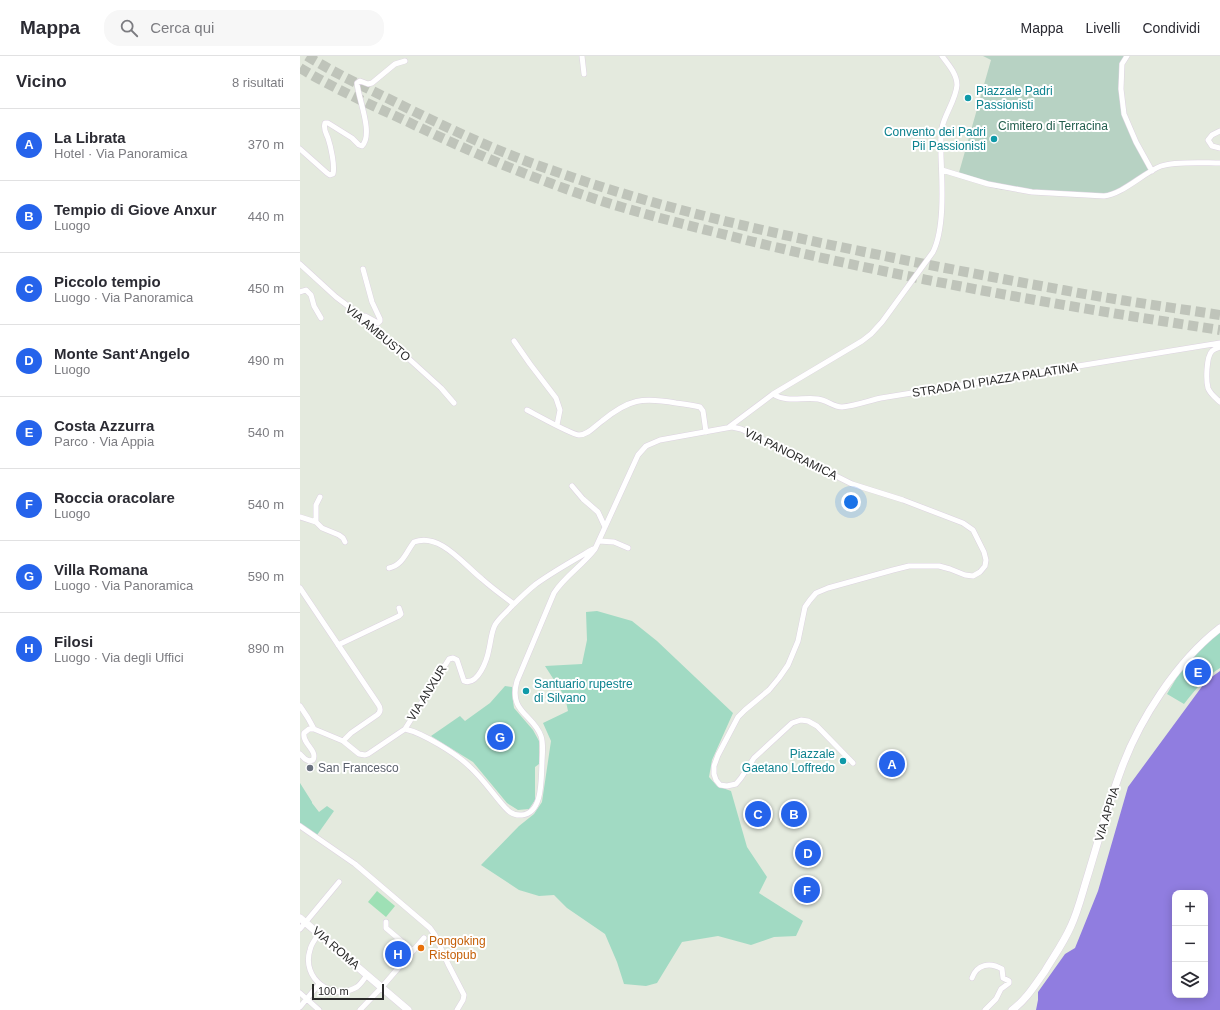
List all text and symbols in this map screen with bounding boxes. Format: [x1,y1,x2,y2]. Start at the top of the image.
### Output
search box [104,10,384,46]
text: Mappa [20,17,80,38]
icon: search [118,17,140,39]
text: Cerca qui [150,19,214,36]
text: Mappa [1021,20,1063,36]
text: Livelli [1085,20,1120,36]
text: Condividi [1142,20,1200,36]
text: Vicino [16,72,67,91]
text: 8 risultati [232,75,284,90]
place label: Piazzale Padri Passionisti [976,84,1053,112]
marker: Piazzale Padri Passionisti [963,93,973,103]
park label: Cimitero di Terracina [998,119,1108,133]
place label: Convento dei Padri Pii Passionisti [884,125,986,153]
text: La Librata [54,129,126,146]
marker: Convento dei Padri Pii Passionisti [989,134,999,144]
text: A [24,137,34,152]
text: 370 m [248,137,284,152]
text: Hotel · Via Panoramica [54,146,187,161]
text: Tempio di Giove Anxur [54,201,217,218]
text: B [24,209,34,224]
text: 440 m [248,209,284,224]
text: Luogo [54,218,90,233]
text: Piccolo tempio [54,273,161,290]
text: C [24,281,34,296]
text: 450 m [248,281,284,296]
text: Luogo · Via Panoramica [54,290,193,305]
street label: VIA AMBUSTO [343,302,413,364]
text: Monte Sant‘Angelo [54,345,190,362]
text: D [24,353,34,368]
text: 490 m [248,353,284,368]
street label: STRADA DI PIAZZA PALATINA [911,360,1079,400]
text: Luogo [54,362,90,377]
text: Costa Azzurra [54,417,154,434]
text: E [25,425,33,440]
text: 540 m [248,425,284,440]
street label: VIA PANORAMICA [742,425,840,483]
text: Parco · Via Appia [54,434,154,449]
text: Roccia oracolare [54,489,175,506]
your location [841,492,861,512]
text: F [25,497,33,512]
text: 540 m [248,497,284,512]
text: Luogo [54,506,90,521]
text: Villa Romana [54,561,148,578]
text: G [24,569,34,584]
text: 590 m [248,569,284,584]
text: Luogo · Via Panoramica [54,578,193,593]
text: Filosi [54,633,93,650]
text: H [24,641,34,656]
text: 890 m [248,641,284,656]
text: Luogo · Via degli Uffici [54,650,184,665]
pin: E [1185,657,1211,687]
street label: VIA ANXUR [404,662,450,724]
place label: Santuario rupestre di Silvano [534,677,633,705]
marker: Santuario rupestre di Silvano [521,686,531,696]
pin: G [487,722,513,752]
place label: Piazzale Gaetano Loffredo [742,747,835,775]
pin: A [879,749,905,779]
marker: Piazzale Gaetano Loffredo [838,756,848,766]
place label: San Francesco [318,761,399,775]
marker: San Francesco [305,763,315,773]
street label: VIA APPIA [1092,785,1122,843]
pin: C [745,799,771,829]
pin: B [781,799,807,829]
pin: D [795,838,821,868]
pin: F [794,875,820,905]
map controls [1172,890,1208,998]
button: + [1172,890,1208,926]
street label: VIA ROMA [310,924,362,972]
button: − [1172,926,1208,962]
place label: Pongoking Ristopub [429,934,486,962]
pin: H [385,939,411,969]
marker: Pongoking Ristopub [416,943,426,953]
button: layers [1172,962,1208,998]
scale bar [312,982,384,1001]
text: 100 m [318,985,349,997]

